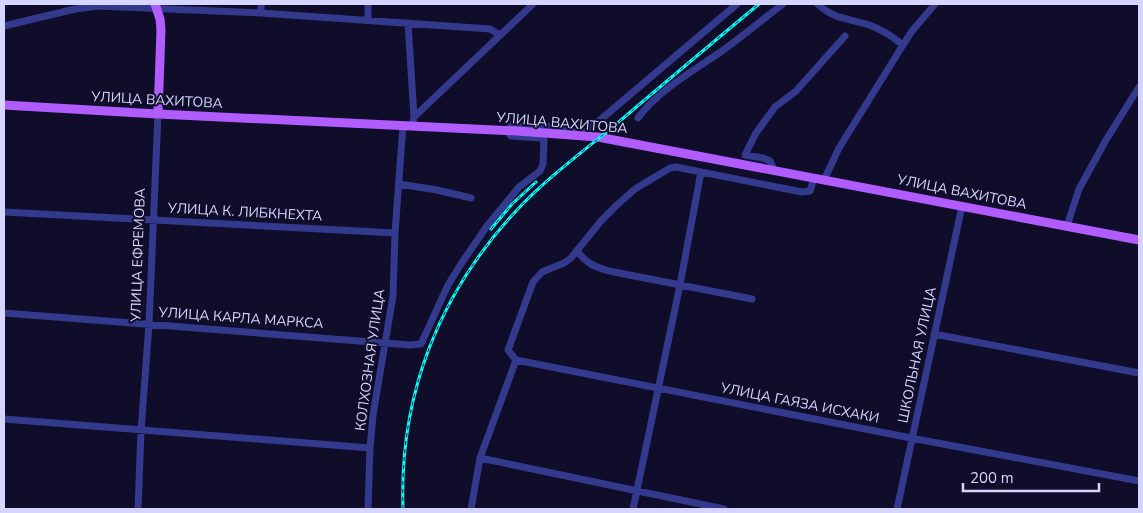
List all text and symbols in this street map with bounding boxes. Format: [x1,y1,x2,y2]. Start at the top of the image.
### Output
street label: УЛИЦА ВАХИТОВА [90,87,223,113]
street label: УЛИЦА ВАХИТОВА [495,108,628,138]
street label: УЛИЦА ВАХИТОВА [895,170,1028,214]
street label: УЛИЦА ЕФРЕМОВА [126,188,150,323]
street label: УЛИЦА К. ЛИБКНЕХТА [166,198,323,226]
street label: ШКОЛЬНАЯ УЛИЦА [893,285,941,425]
street label: КОЛХОЗНАЯ УЛИЦА [351,288,389,432]
street label: УЛИЦА КАРЛА МАРКСА [157,303,324,333]
street label: УЛИЦА ГАЯЗА ИСХАКИ [718,378,881,428]
scale bar [963,460,1099,492]
text: 200 m [970,468,1014,488]

